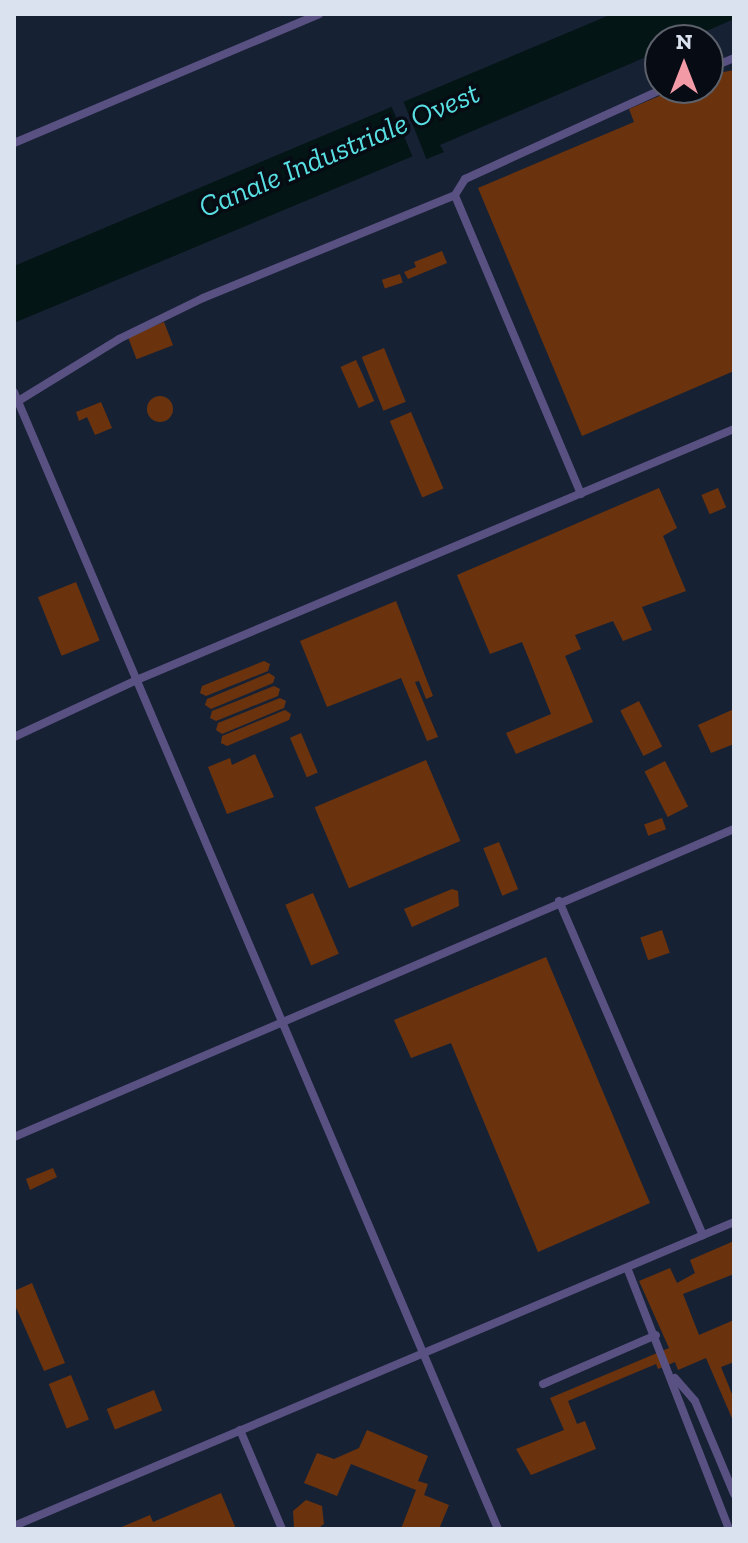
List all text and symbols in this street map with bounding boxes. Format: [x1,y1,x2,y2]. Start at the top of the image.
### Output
north arrow [644,24,724,104]
text: N [676,28,692,55]
water label: Canale Industriale Ovest [193,75,485,225]

